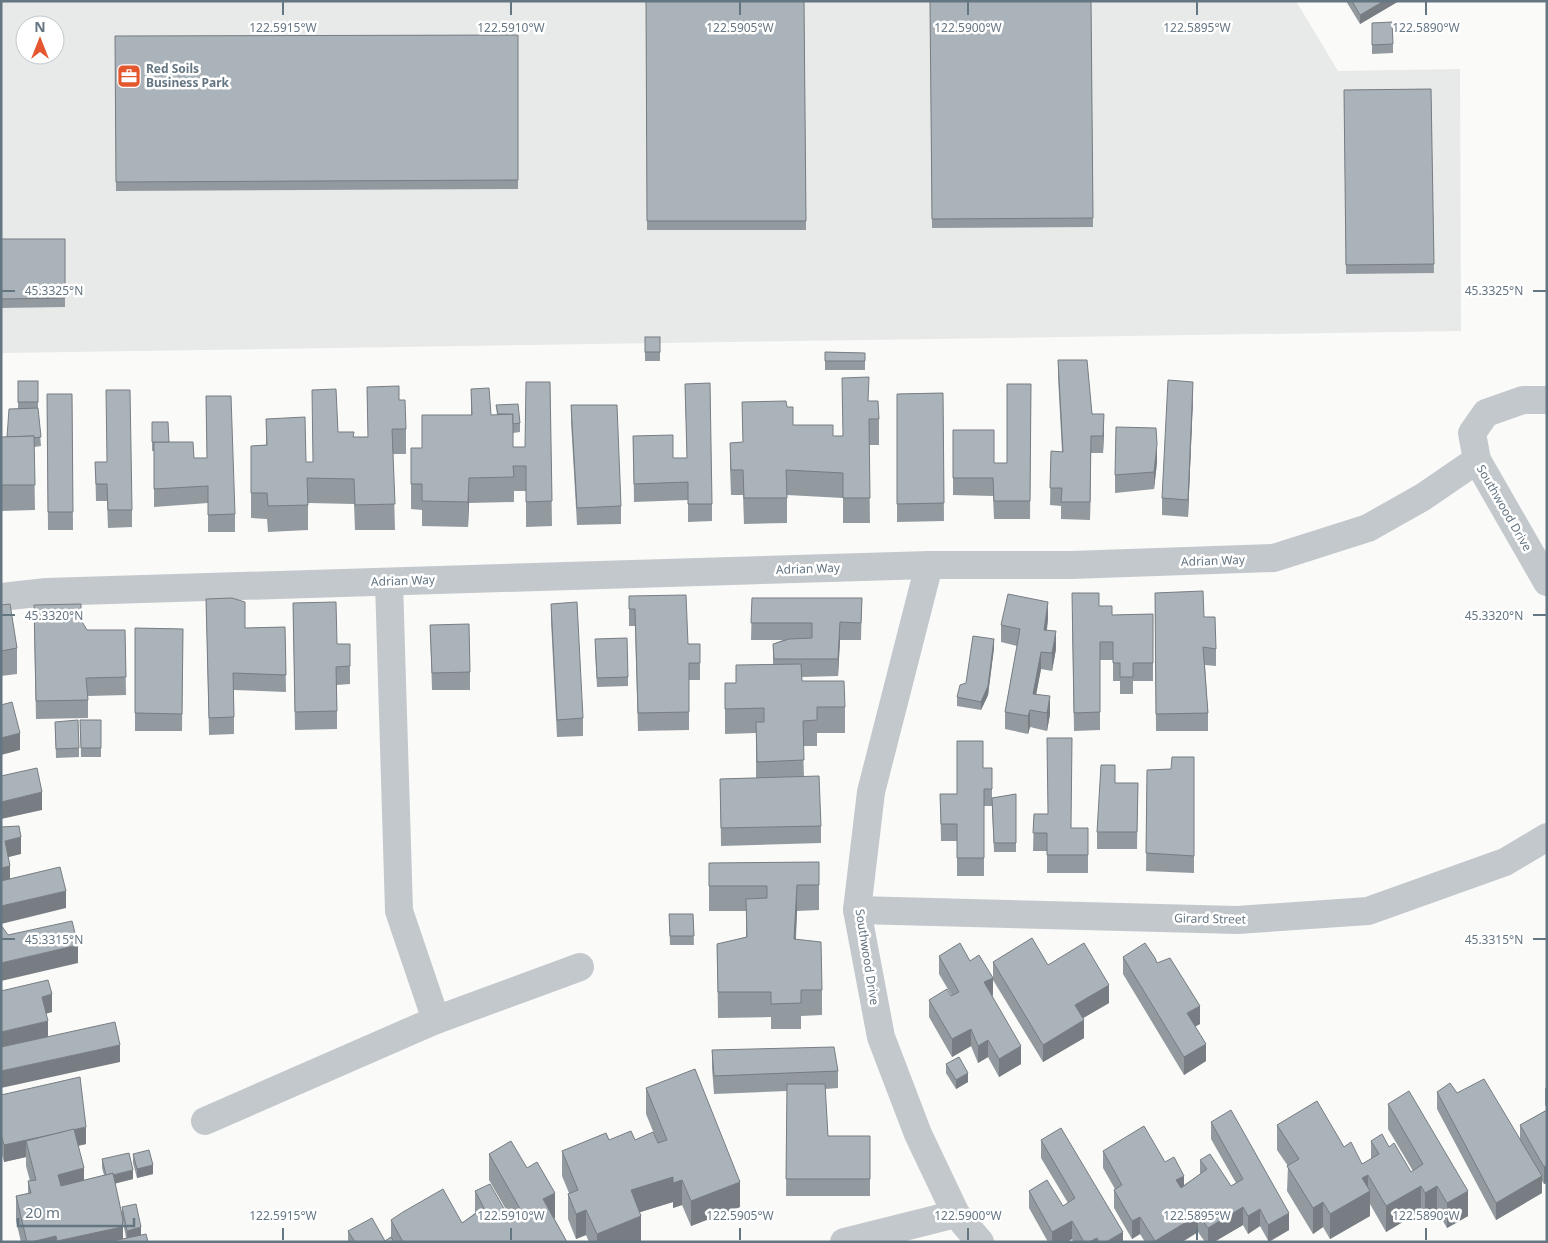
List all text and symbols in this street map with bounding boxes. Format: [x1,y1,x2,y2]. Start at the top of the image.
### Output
north arrow [15,15,65,65]
text: N [34,17,46,36]
text: 122.5915°W [249,19,317,36]
text: 122.5910°W [477,19,545,36]
text: 122.5905°W [706,19,774,36]
text: 122.5900°W [934,19,1002,36]
text: 122.5895°W [1163,19,1231,36]
text: 122.5890°W [1392,19,1460,36]
place label: Red Soils Business Park [146,60,230,91]
office icon: Red Soils Business Park [116,63,142,89]
text: 45.3325°N [25,282,83,299]
text: 45.3325°N [1465,282,1523,299]
street label: Southwood Drive [1473,461,1536,554]
street label: Adrian Way [1181,551,1246,570]
street label: Adrian Way [776,559,841,578]
street label: Adrian Way [371,571,436,590]
text: 45.3320°N [25,607,83,624]
text: 45.3320°N [1465,607,1523,624]
street label: Southwood Drive [851,908,884,1006]
street label: Girard Street [1174,909,1247,928]
text: 45.3315°N [25,931,83,948]
text: 45.3315°N [1465,931,1523,948]
scale bar [18,1196,134,1228]
text: 20 m [25,1202,60,1222]
text: 122.5915°W [249,1207,317,1224]
text: 122.5910°W [477,1207,545,1224]
text: 122.5905°W [706,1207,774,1224]
text: 122.5900°W [934,1207,1002,1224]
text: 122.5895°W [1163,1207,1231,1224]
text: 122.5890°W [1392,1207,1460,1224]

